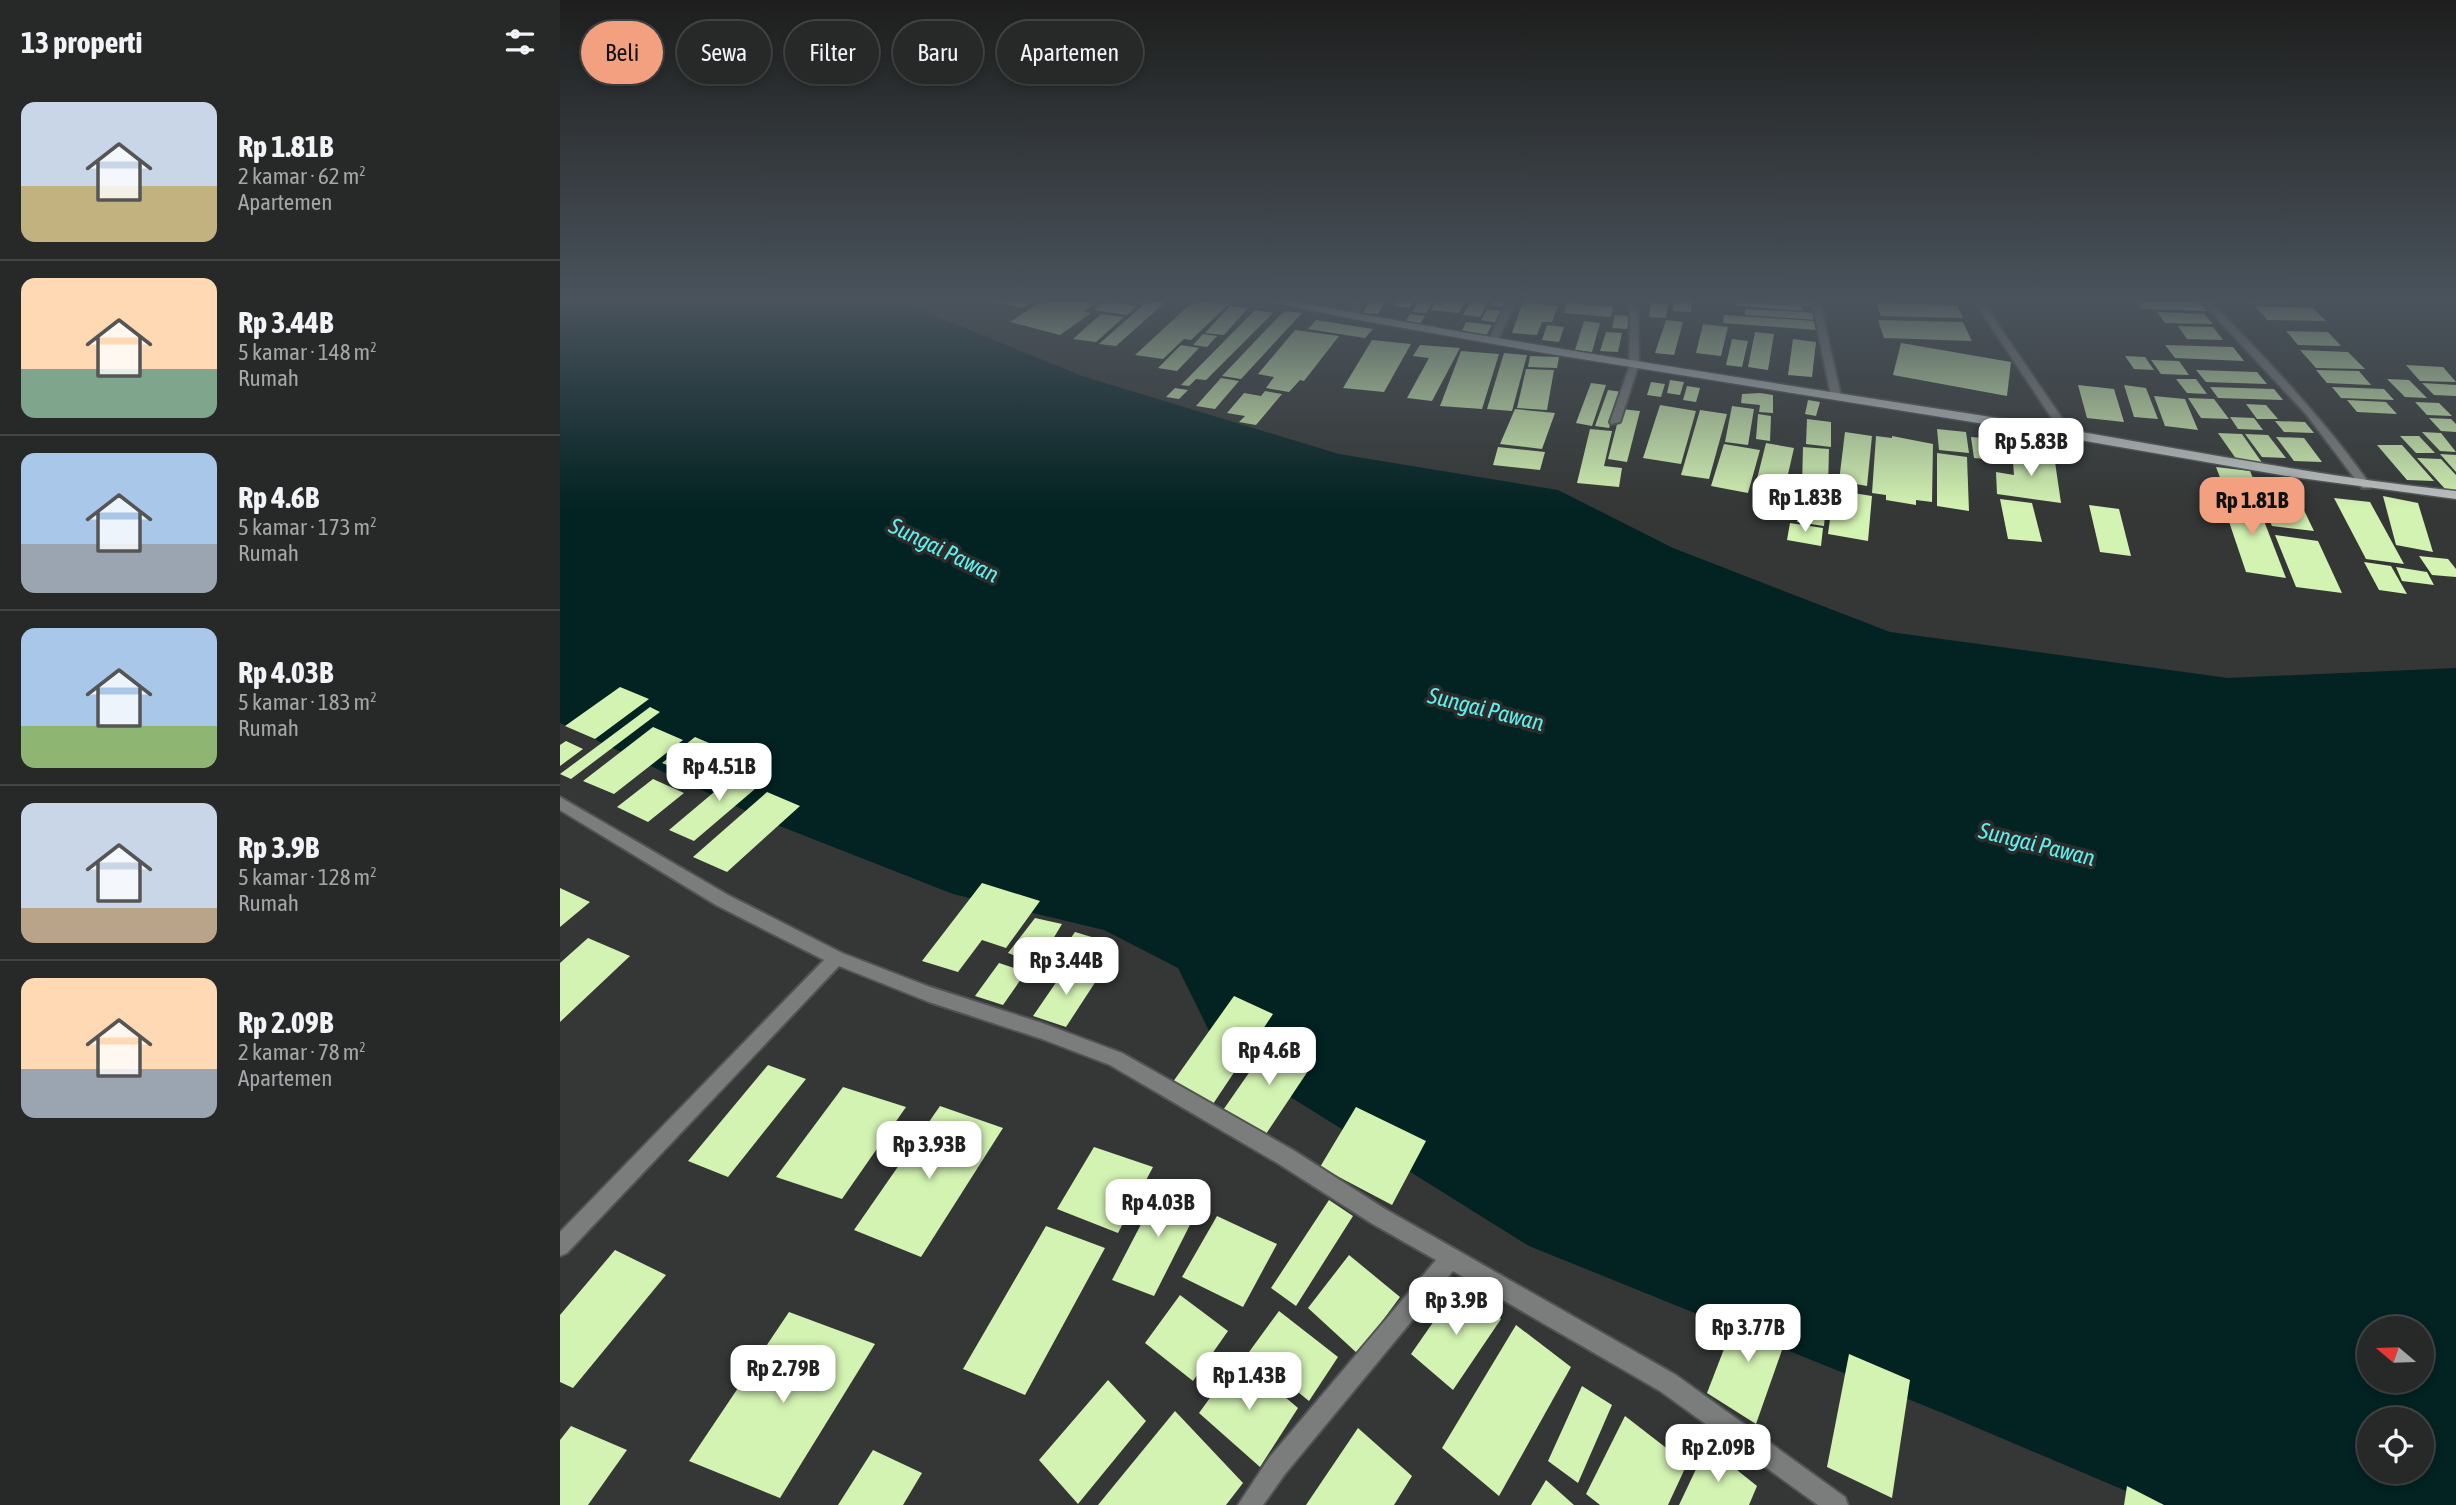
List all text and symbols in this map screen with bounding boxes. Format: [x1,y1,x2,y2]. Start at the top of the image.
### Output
chip: Beli [581,21,663,84]
chip: Sewa [677,21,771,84]
chip: Filter [785,21,879,84]
chip: Baru [893,21,983,84]
chip: Apartemen [997,21,1143,84]
icon: filters [501,23,539,61]
text: 13 properti [21,25,142,59]
text: Rp 1.81B [238,129,333,163]
icon: home [77,130,161,214]
text: 2 kamar · 62 m² [238,163,366,189]
text: Apartemen [238,189,332,215]
text: Rp 3.44B [238,305,333,339]
icon: home [77,306,161,390]
text: 5 kamar · 148 m² [238,339,377,365]
text: Rumah [238,365,299,391]
pin: Rp 5.83B [1959,419,2103,478]
text: Rp 5.83B [1995,428,2067,454]
pin: Rp 1.83B [1733,475,1877,534]
pin: Rp 1.81B [2180,477,2324,537]
text: Rp 4.6B [238,480,319,514]
icon: home [77,481,161,565]
text: Rp 1.83B [1769,484,1841,510]
text: Rp 1.81B [2216,487,2288,513]
water label: Sungai Pawan [884,512,1003,588]
text: 5 kamar · 173 m² [238,514,377,540]
text: Rumah [238,540,299,566]
text: Rp 4.03B [238,655,333,689]
icon: home [77,656,161,740]
water label: Sungai Pawan [1424,682,1547,736]
text: 5 kamar · 183 m² [238,689,377,715]
text: Rumah [238,715,299,741]
pin: Rp 4.51B [647,744,791,803]
text: Rp 4.51B [683,753,755,779]
water label: Sungai Pawan [1975,817,2098,871]
text: Rp 3.9B [238,830,319,864]
icon: home [77,831,161,915]
text: 5 kamar · 128 m² [238,864,377,890]
text: Rumah [238,890,299,916]
pin: Rp 3.44B [994,937,1138,997]
text: Rp 3.44B [1030,947,1102,973]
text: Rp 2.09B [238,1005,333,1039]
icon: home [77,1006,161,1090]
pin: Rp 4.6B [1204,1028,1334,1087]
text: Rp 4.6B [1238,1037,1300,1063]
text: 2 kamar · 78 m² [238,1039,366,1065]
text: Apartemen [238,1065,332,1091]
pin: Rp 3.93B [857,1122,1001,1181]
text: Rp 3.93B [893,1131,965,1157]
pin: Rp 4.03B [1086,1180,1230,1239]
text: Rp 4.03B [1122,1189,1194,1215]
pin: Rp 3.9B [1391,1278,1521,1337]
text: Rp 3.9B [1425,1287,1487,1313]
pin: Rp 3.77B [1676,1304,1820,1364]
text: Rp 3.77B [1712,1314,1784,1340]
north arrow [2357,1316,2434,1393]
map controls [2357,1316,2434,1484]
pin: Rp 2.79B [711,1346,855,1405]
pin: Rp 1.43B [1177,1352,1321,1412]
text: Rp 2.79B [747,1355,819,1381]
text: Rp 1.43B [1213,1362,1285,1388]
button: locate [2357,1407,2434,1484]
pin: Rp 2.09B [1646,1424,1790,1484]
text: Rp 2.09B [1682,1434,1754,1460]

